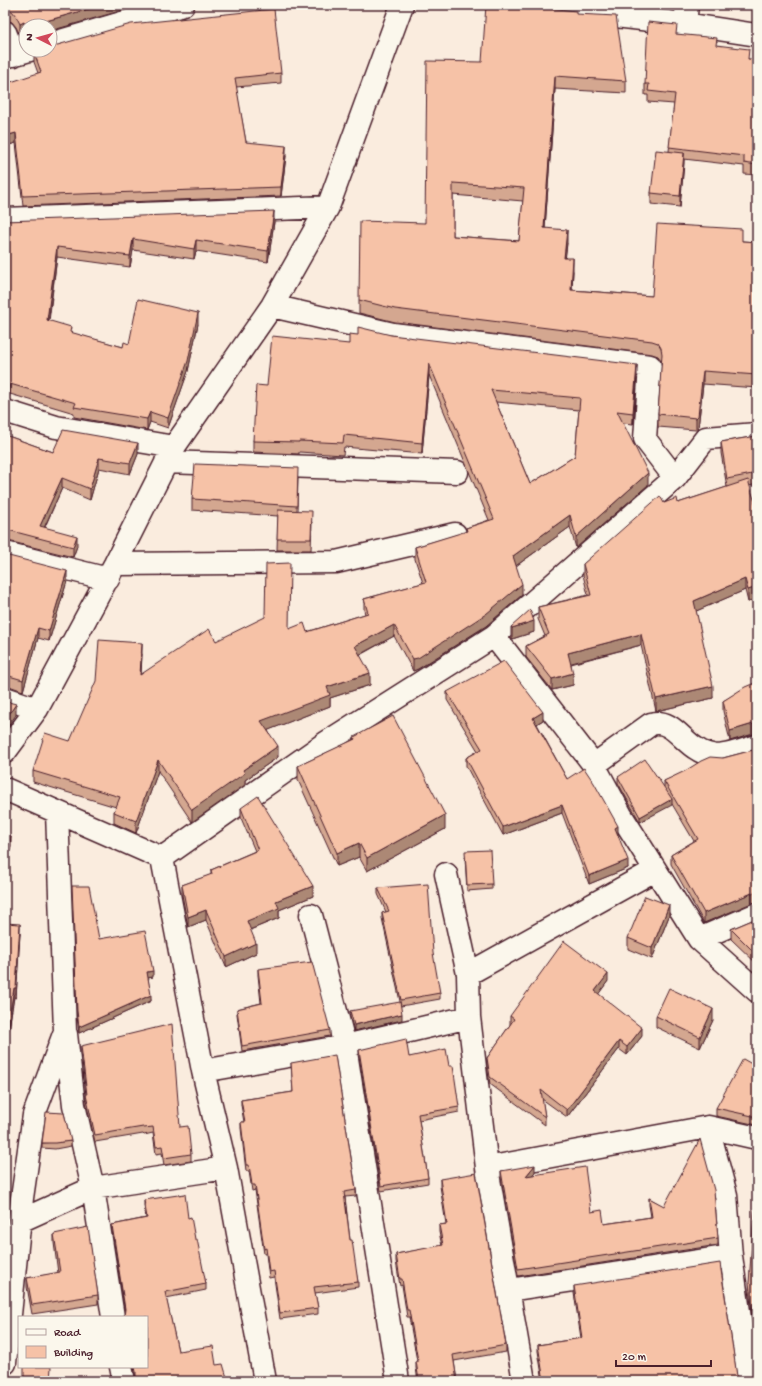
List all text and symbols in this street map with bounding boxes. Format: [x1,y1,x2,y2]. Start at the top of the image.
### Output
north arrow [18,18,58,58]
text: N [24,33,36,41]
legend [18,1316,148,1368]
text: Road [54,1327,81,1341]
scale bar [616,1342,711,1368]
text: Building [53,1347,93,1361]
text: 20 m [622,1351,647,1365]

